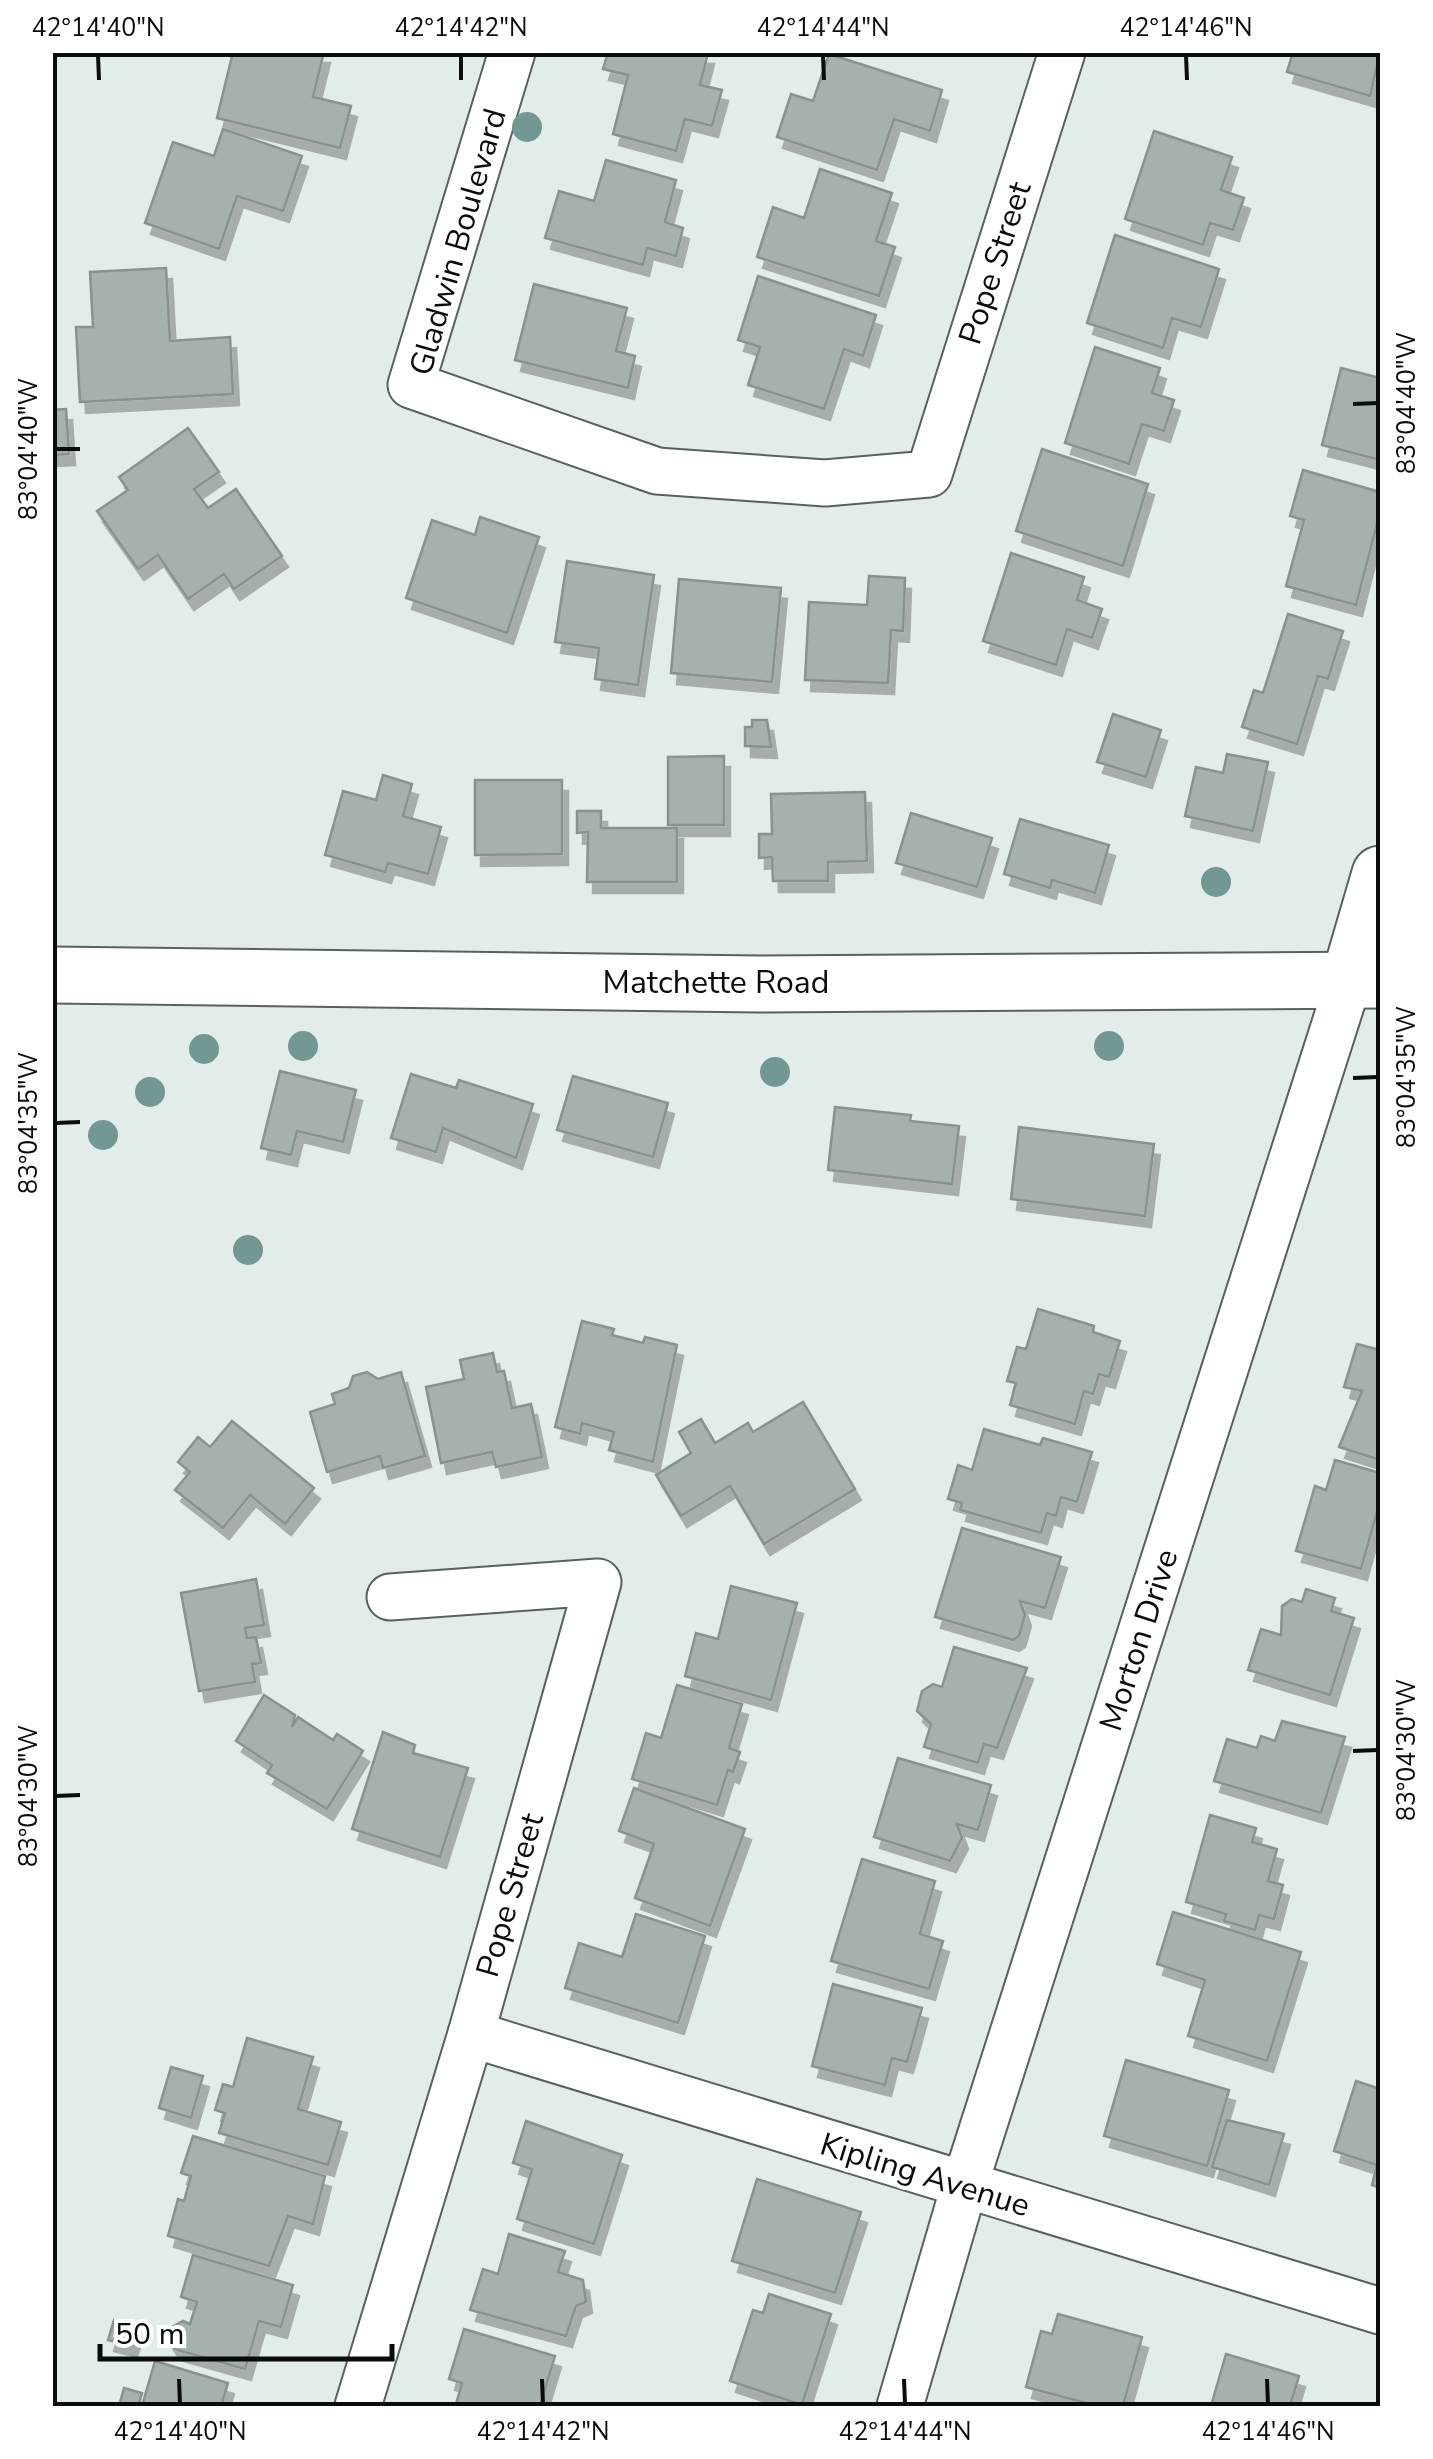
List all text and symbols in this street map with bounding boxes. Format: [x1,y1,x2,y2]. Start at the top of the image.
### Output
text: 42°14'40"N [31,11,165,45]
text: 42°14'42"N [394,11,528,45]
text: 42°14'44"N [756,11,890,45]
text: 42°14'46"N [1119,11,1253,45]
street label: Gladwin Boulevard [399,104,517,380]
street label: Pope Street [949,175,1042,350]
text: 83°04'40"W [1390,332,1424,474]
text: 83°04'40"W [12,378,46,520]
street label: Matchette Road [603,961,829,1004]
text: 83°04'35"W [1390,1006,1424,1148]
text: 83°04'35"W [12,1052,46,1194]
street label: Morton Drive [1089,1544,1189,1736]
text: 83°04'30"W [1390,1679,1424,1821]
text: 83°04'30"W [12,1725,46,1867]
street label: Pope Street [466,1807,554,1982]
street label: Kipling Avenue [815,2123,1035,2227]
scale bar [100,2299,392,2361]
text: 50 m [115,2314,184,2355]
text: 42°14'40"N [113,2415,247,2449]
text: 42°14'42"N [476,2415,610,2449]
text: 42°14'44"N [838,2415,972,2449]
text: 42°14'46"N [1201,2415,1335,2449]

